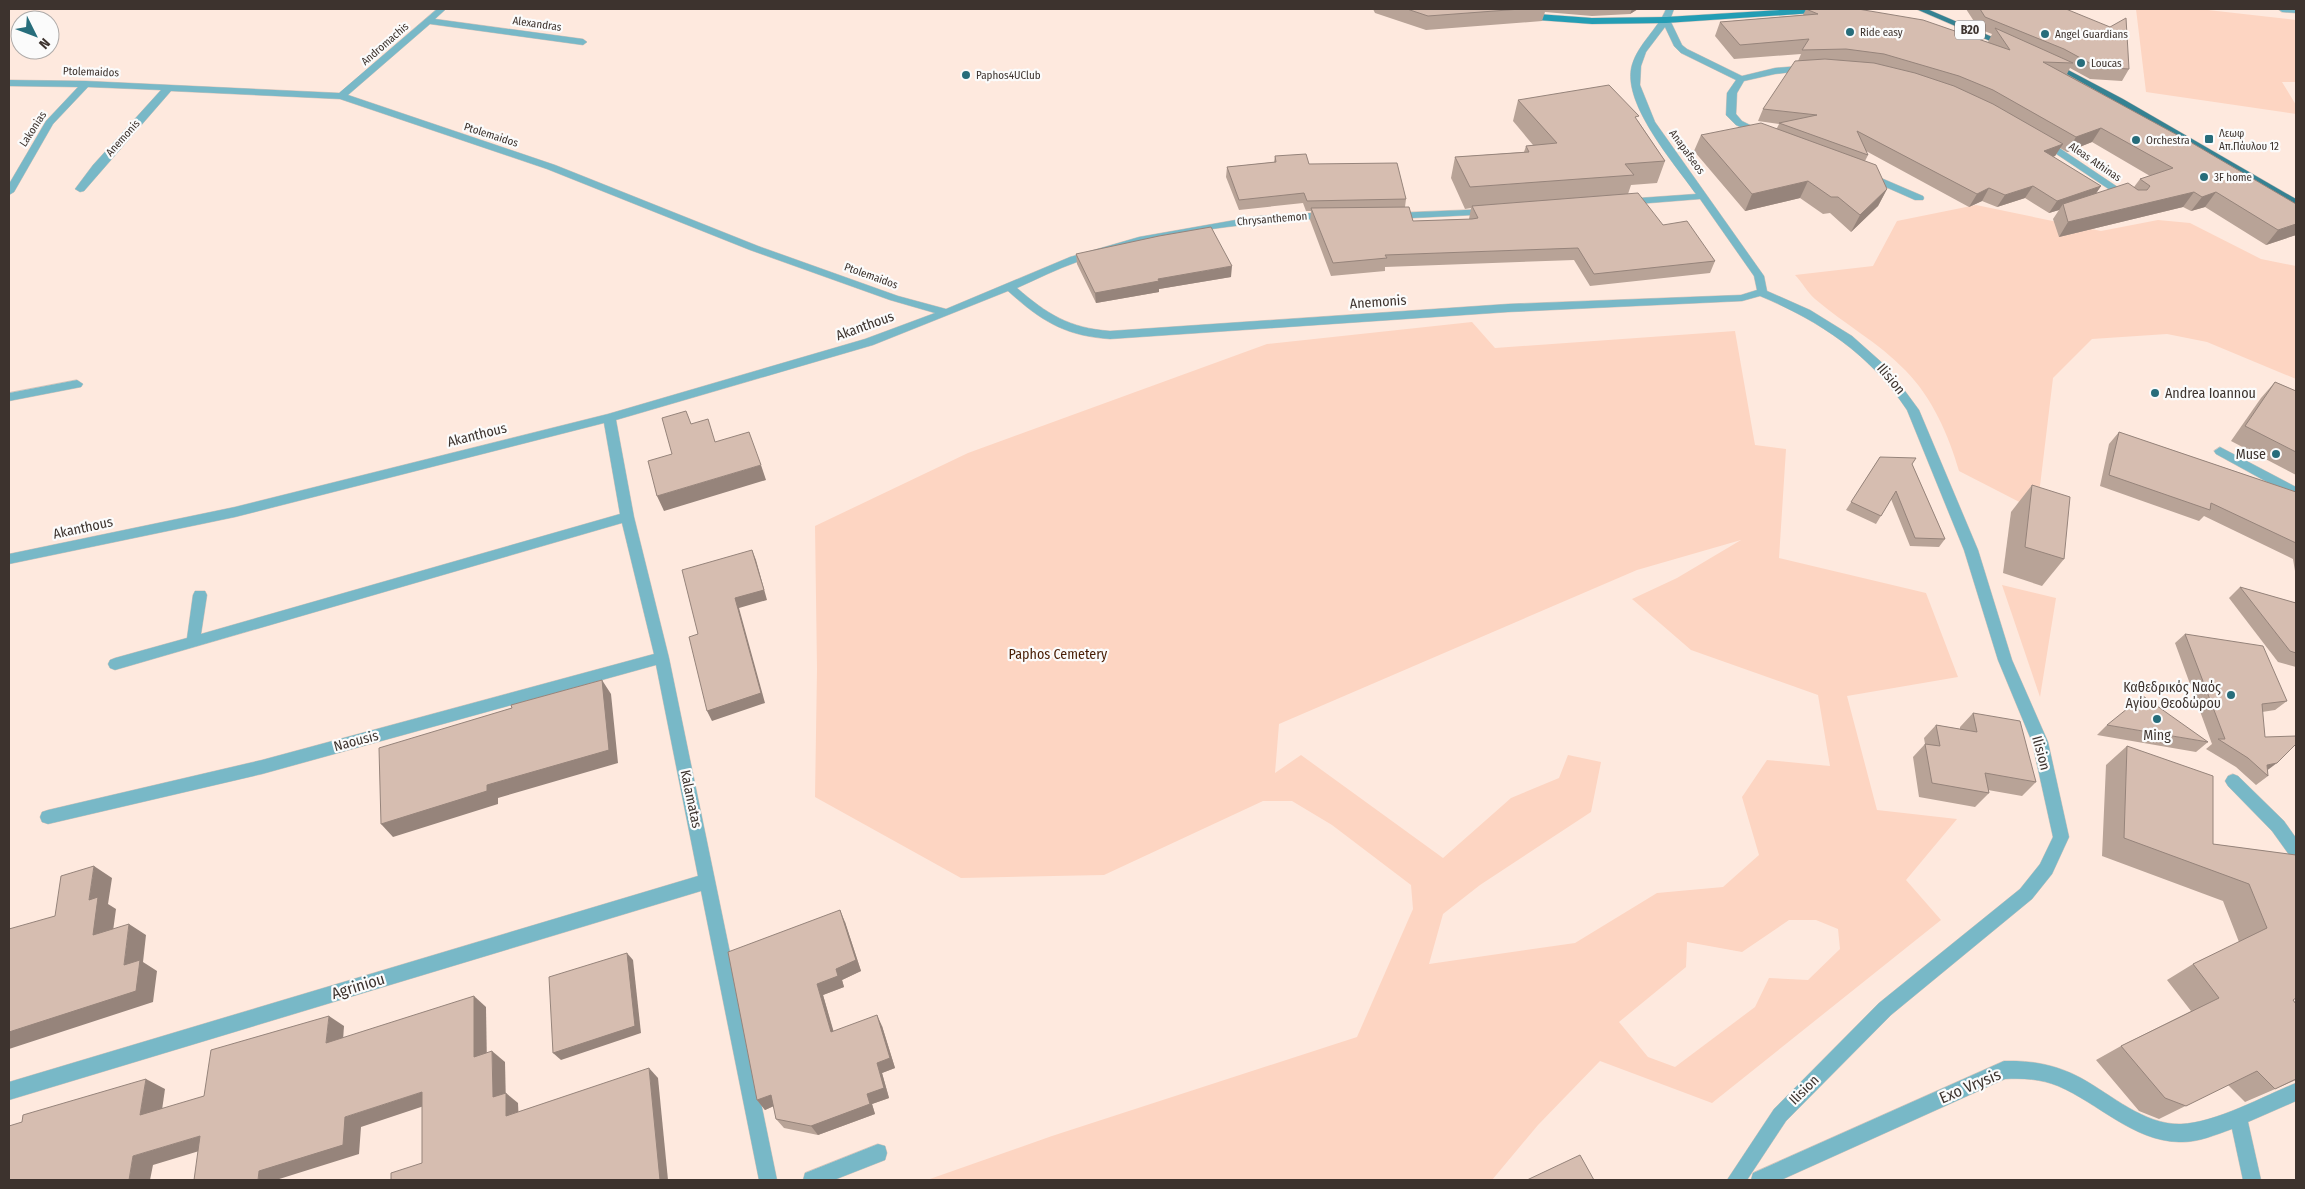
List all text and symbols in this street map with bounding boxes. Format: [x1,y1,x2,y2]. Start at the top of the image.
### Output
north arrow [10,10,60,60]
street label: Alexandras [512,14,563,34]
street label: Andromachis [359,20,412,68]
road number: B20 [1955,20,1985,40]
marker: Ride easy [1844,26,1856,38]
place label: Ride easy [1860,26,1903,39]
marker: Angel Guardians [2039,28,2051,40]
place label: Angel Guardians [2055,28,2128,41]
text: N [35,35,53,52]
marker: Loucas [2075,57,2087,69]
place label: Loucas [2091,57,2122,70]
street label: Ptolemaidos [63,65,120,79]
marker: Paphos4UClub [960,69,972,81]
place label: Paphos4UClub [976,69,1041,82]
street label: Lakonias [17,109,49,149]
street label: Anemonis [103,117,143,159]
street label: Ptolemaidos [462,120,520,150]
street label: Anapafseos [1666,127,1708,177]
place label: Λεωφ Απ.Πάυλου 12 [2219,127,2279,153]
marker: Λεωφ Απ.Πάυλου 12 [2203,133,2215,145]
marker: Orchestra [2130,134,2142,146]
place label: Orchestra [2146,134,2190,147]
street label: Aleas Athinas [2066,140,2124,184]
marker: 3F home [2198,171,2210,183]
place label: 3F home [2214,171,2252,184]
street label: Chrysanthemon [1236,209,1308,229]
street label: Ptolemaidos [842,260,900,292]
street label: Anemonis [1349,292,1407,312]
street label: Akanthous [834,308,896,344]
street label: Ilision [1873,360,1909,398]
place label: Andrea Ioannou [2165,385,2256,402]
marker: Andrea Ioannou [2149,387,2161,399]
street label: Akanthous [446,419,508,451]
place label: Muse [2236,446,2266,463]
marker: Muse [2270,448,2282,460]
street label: Akanthous [52,513,114,543]
park label: Paphos Cemetery [1009,646,1108,663]
place label: Καθεδρικός Ναός Αγίου Θεοδώρου [2123,679,2221,712]
marker: Καθεδρικός Ναός Αγίου Θεοδώρου [2225,689,2237,701]
marker: Ming [2151,713,2163,725]
street label: Naousis [332,727,380,755]
place label: Ming [2143,727,2171,744]
street label: Ilision [2028,734,2054,772]
street label: Kalamatas [677,768,705,830]
street label: Agriniou [329,969,387,1003]
street label: Exo Vrysis [1936,1065,2004,1107]
street label: Ilision [1786,1072,1822,1108]

